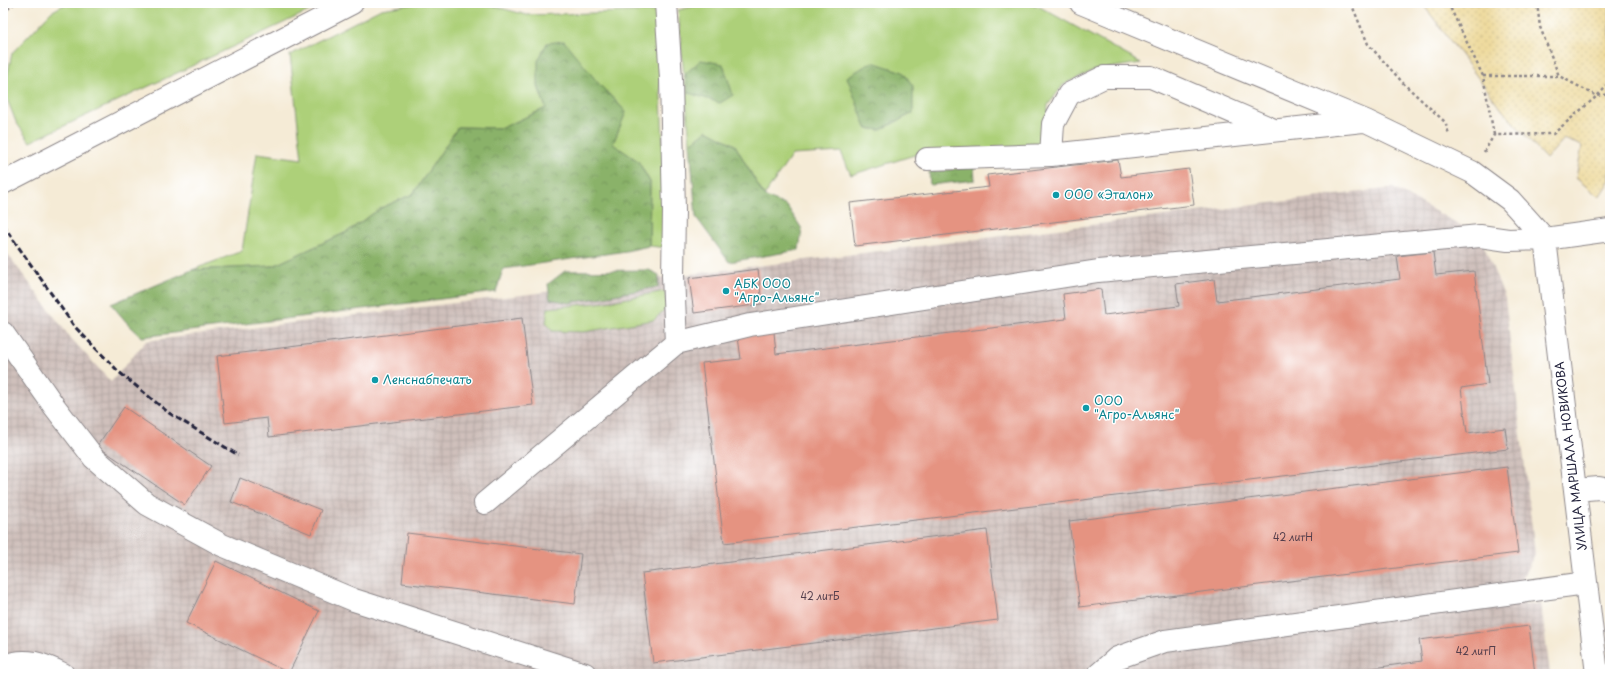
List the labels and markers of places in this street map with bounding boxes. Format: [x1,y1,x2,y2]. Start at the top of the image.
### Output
place label: ООО «Эталон» [1064,185,1153,203]
marker: ООО «Эталон» [1051,190,1061,200]
place label: АБК ООО "Агро-Альянс" [734,274,819,306]
marker: АБК ООО "Агро-Альянс" [721,286,731,296]
place label: Ленснабпечать [383,370,472,388]
marker: Ленснабпечать [370,375,380,385]
place label: ООО "Агро-Альянс" [1094,391,1179,423]
marker: ООО "Агро-Альянс" [1081,403,1091,413]

